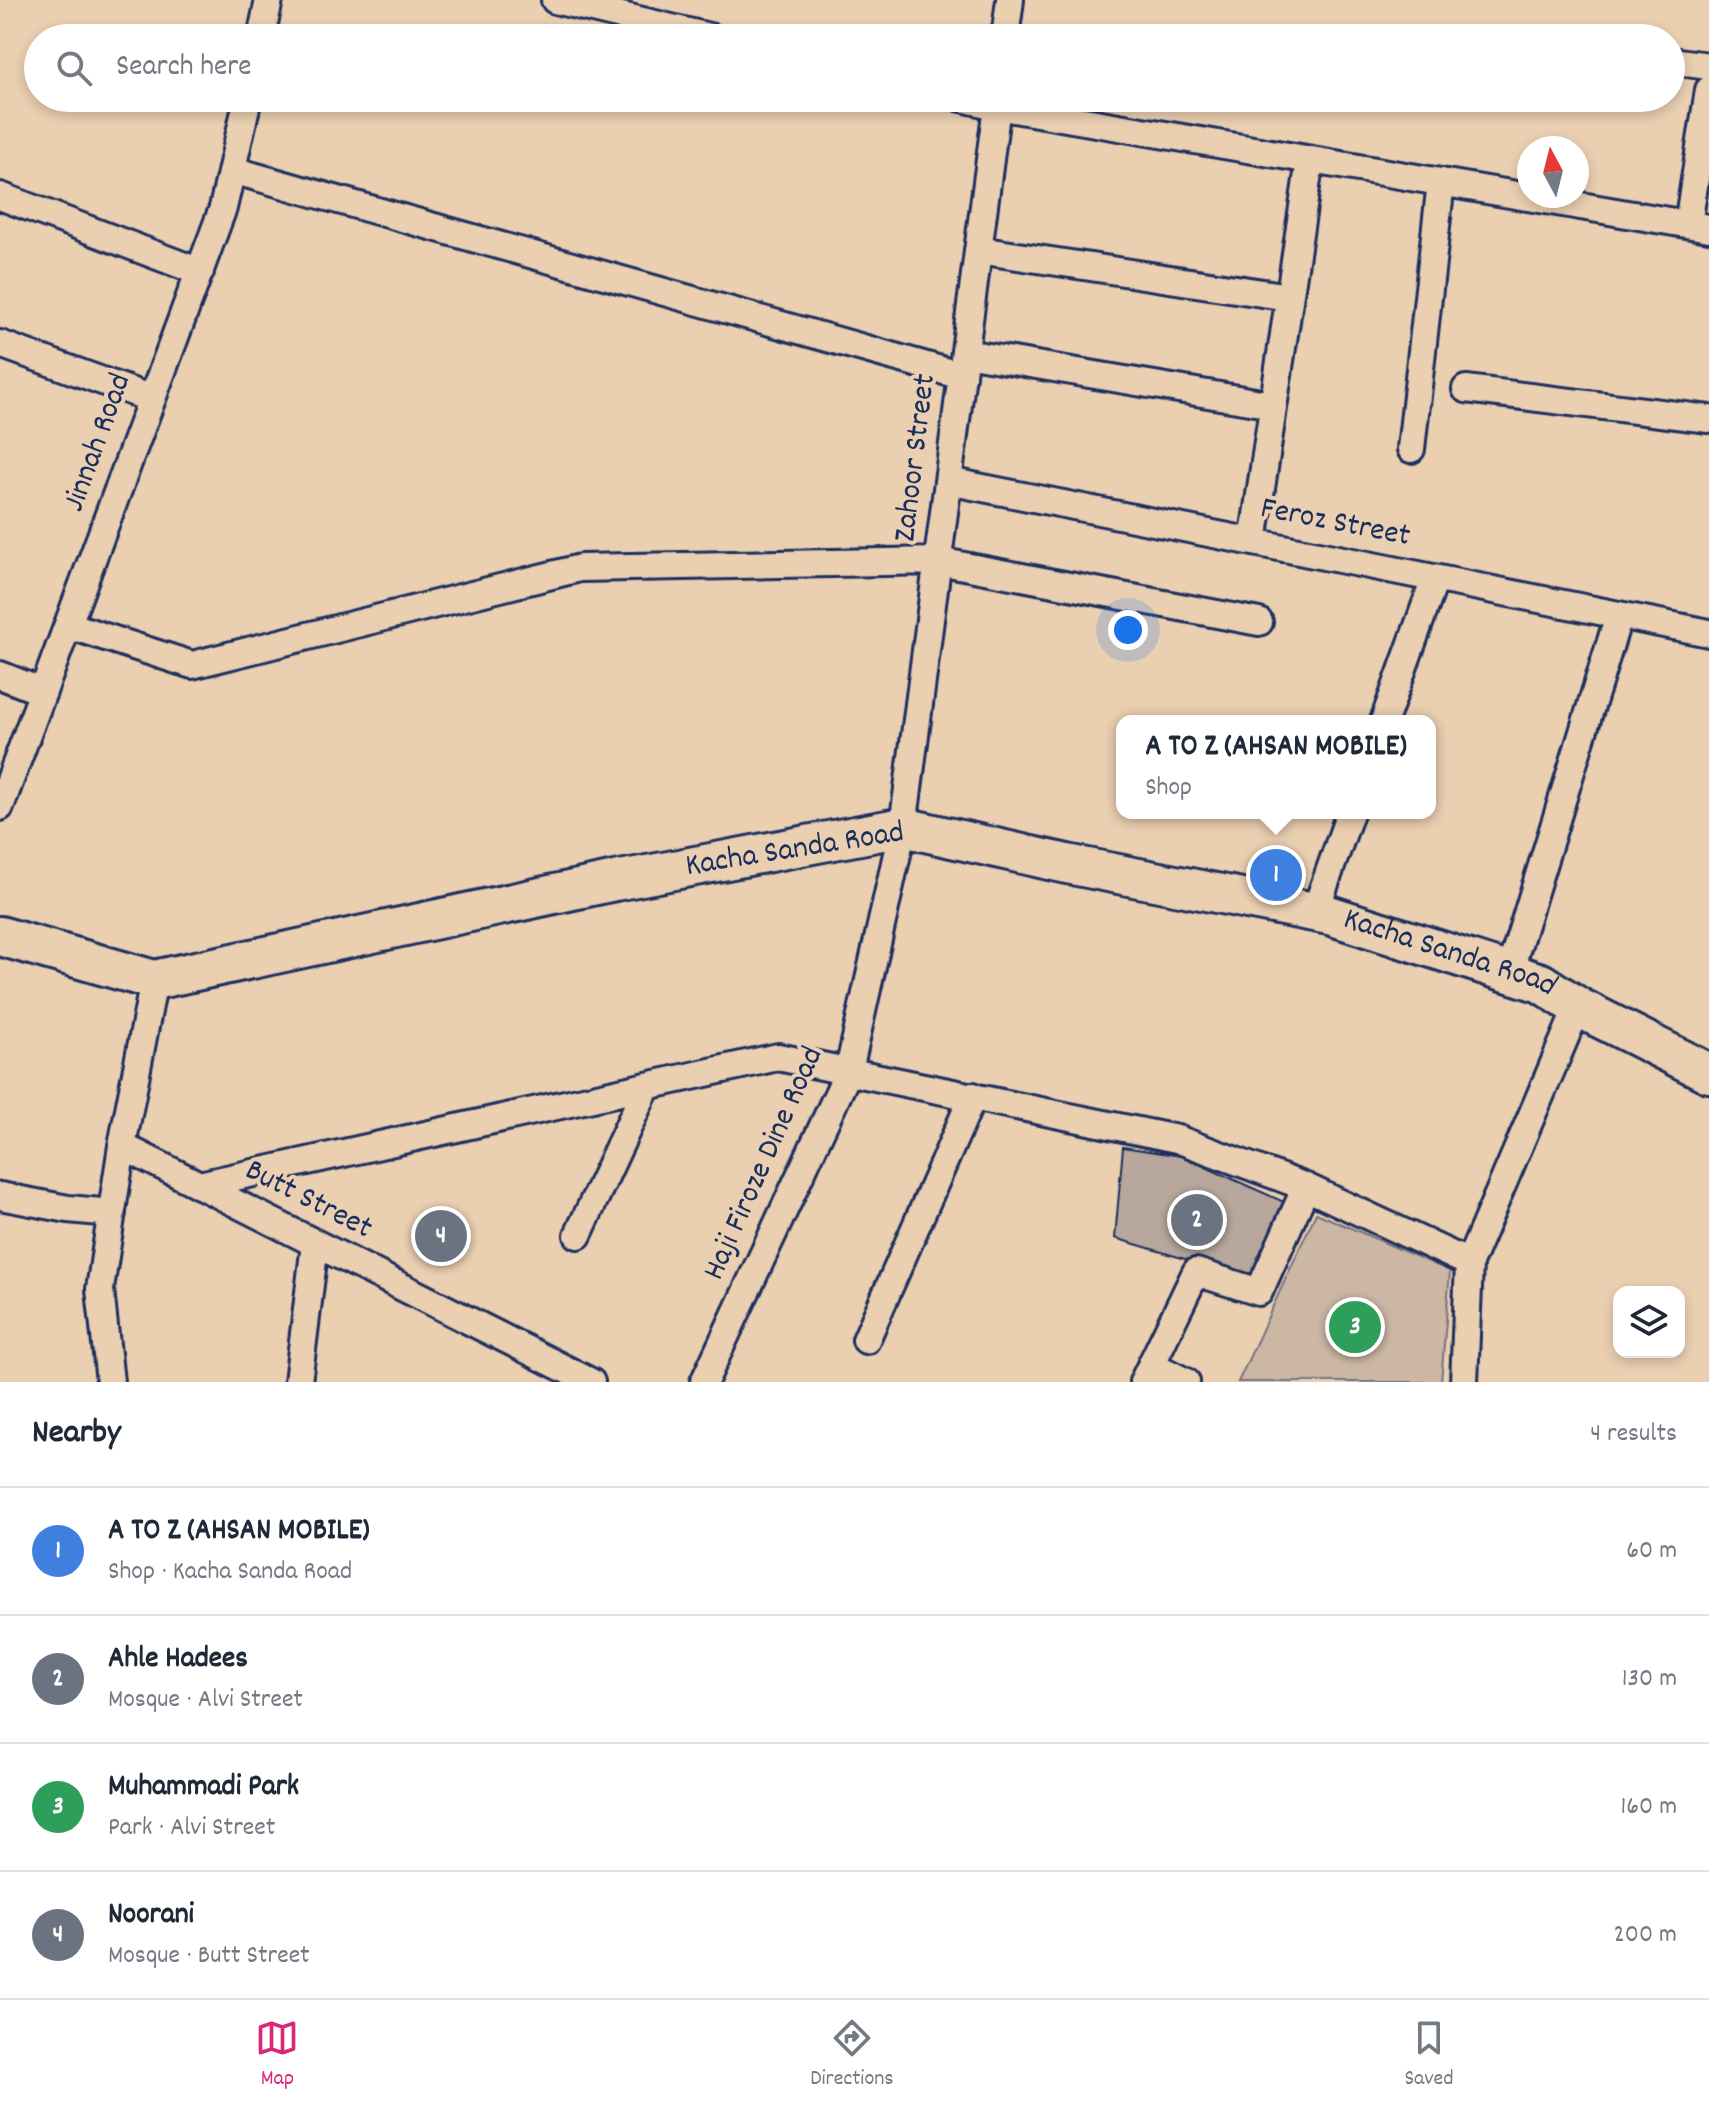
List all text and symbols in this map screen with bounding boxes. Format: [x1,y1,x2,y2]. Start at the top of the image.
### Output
search box [24,24,1685,112]
icon: search [52,46,96,90]
text: Search here [116,47,252,90]
north arrow [1517,136,1589,208]
street label: Jinnah Road [53,368,145,518]
street label: Zahoor Street [884,371,950,545]
street label: Feroz Street [1256,487,1414,561]
your location [1108,610,1148,650]
popup [1116,715,1436,819]
text: A TO Z (AHSAN MOBILE) [1145,727,1407,770]
text: Shop [1145,770,1192,807]
street label: Kacha Sanda Road [682,811,908,891]
pin: 1 [1250,845,1302,905]
street label: Kacha Sanda Road [1337,898,1565,1010]
street label: Haji Firoze Dine Road [693,1040,837,1288]
street label: Butt Street [236,1149,380,1253]
pin: 2 [1171,1190,1223,1250]
pin: 4 [415,1206,467,1266]
map controls [1613,1286,1685,1358]
button: layers [1613,1286,1685,1358]
pin: 3 [1329,1297,1381,1357]
text: Nearby [32,1410,121,1459]
text: 4 results [1590,1416,1677,1453]
text: A TO Z (AHSAN MOBILE) [108,1511,370,1554]
text: 1 [55,1533,61,1570]
text: 60 m [1626,1533,1677,1570]
text: Shop · Kacha Sanda Road [108,1554,352,1591]
text: Ahle Hadees [108,1639,248,1682]
text: 2 [52,1661,64,1698]
text: 130 m [1622,1661,1677,1698]
text: Mosque · Alvi Street [108,1682,303,1719]
text: Muhammadi Park [108,1767,299,1810]
text: 3 [52,1789,64,1826]
text: 160 m [1621,1789,1677,1826]
text: Park · Alvi Street [108,1810,275,1847]
text: Noorani [108,1895,194,1938]
text: 4 [53,1917,63,1954]
text: 200 m [1613,1917,1677,1954]
text: Mosque · Butt Street [108,1938,310,1975]
tab: Map [255,2016,299,2095]
tab: Directions [810,2016,894,2095]
tab: Saved [1404,2016,1454,2095]

